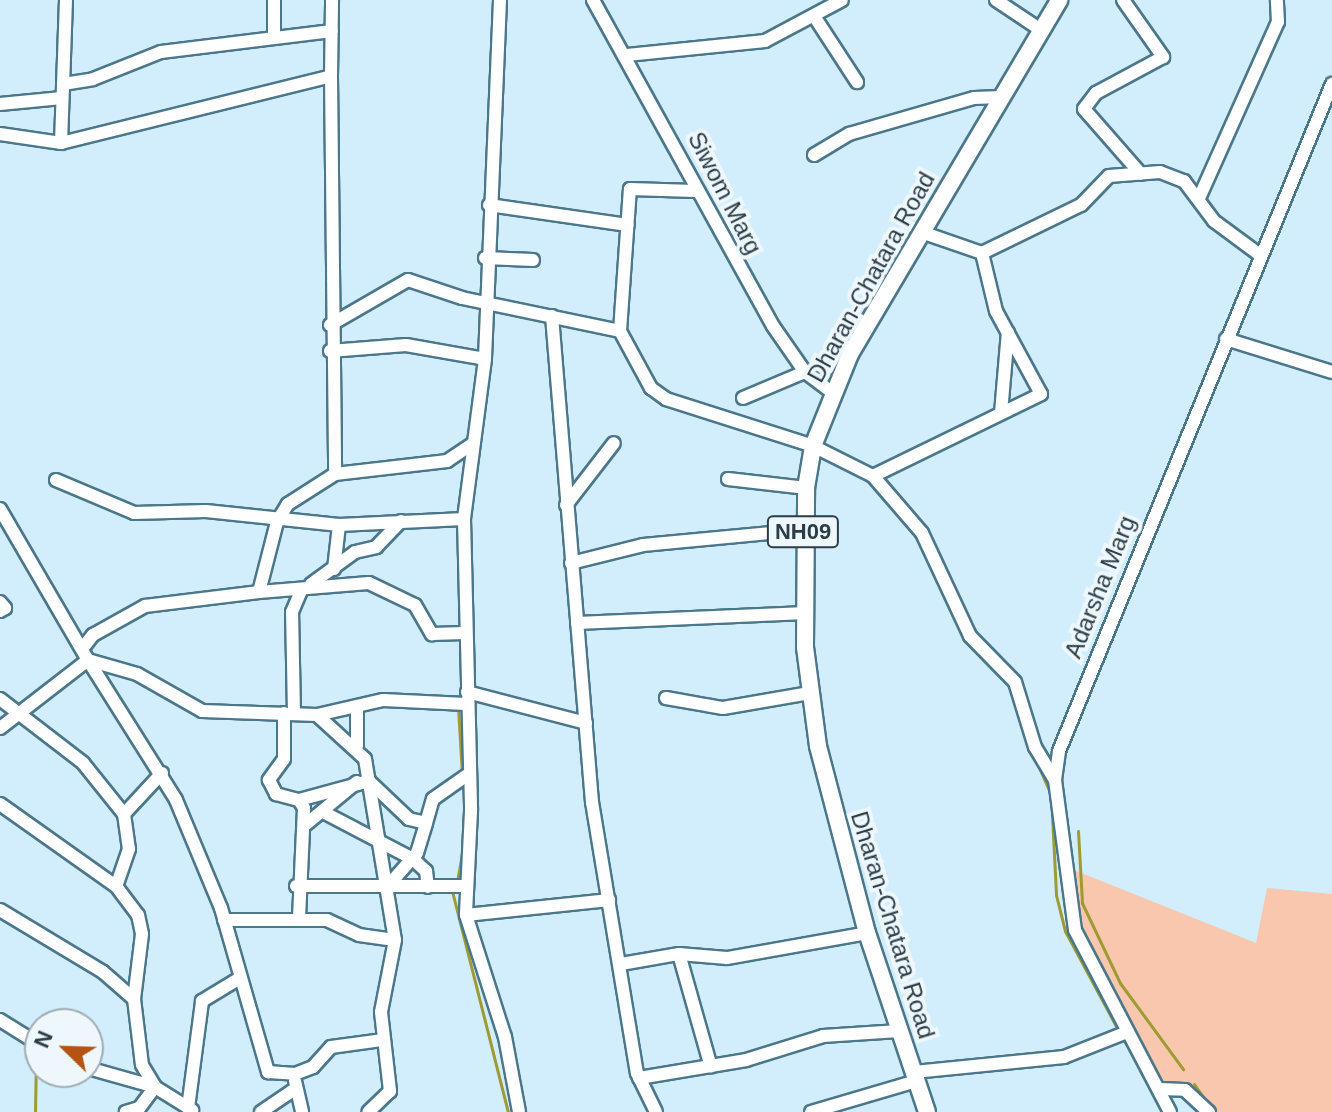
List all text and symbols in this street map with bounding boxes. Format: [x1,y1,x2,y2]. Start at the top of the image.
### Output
street label: Siwom Marg [682,127,768,259]
street label: Dharan-Chatara Road [801,167,941,387]
street label: Adarsha Marg [1058,512,1142,662]
road number: NH09 [765,514,841,550]
street label: Dharan-Chatara Road [845,808,941,1042]
north arrow [24,1008,104,1088]
text: N [29,1027,58,1051]

